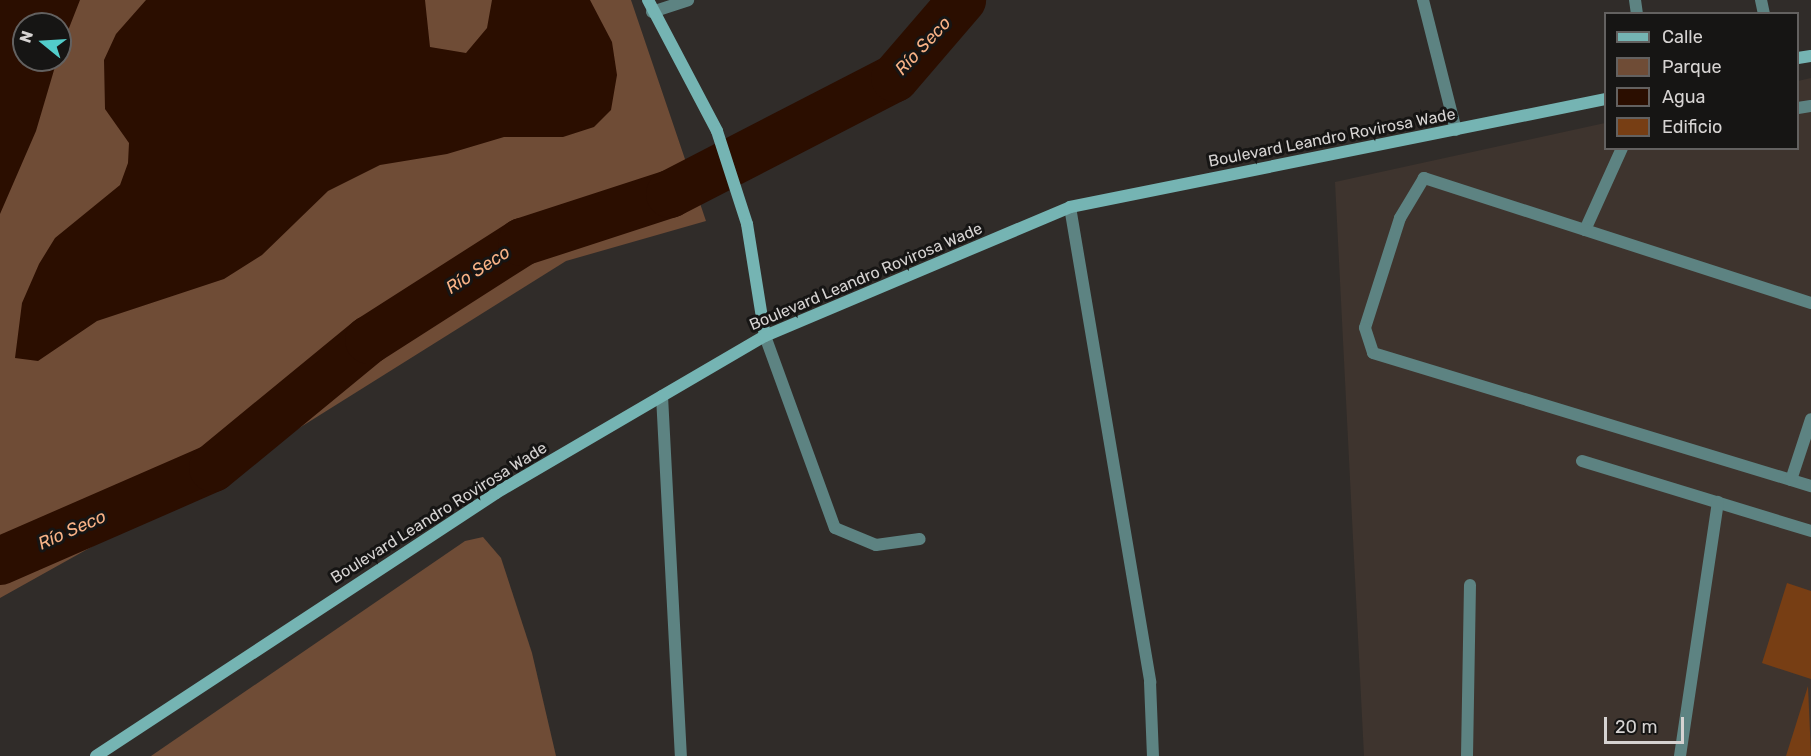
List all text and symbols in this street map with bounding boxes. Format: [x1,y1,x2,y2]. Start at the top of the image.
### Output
north arrow [12,12,72,72]
water label: Río Seco [890,12,956,80]
legend [1604,12,1799,150]
text: Calle [1662,26,1703,48]
text: N [15,28,37,45]
text: Parque [1662,56,1722,78]
text: Agua [1662,86,1705,108]
street label: Boulevard Leandro Rovirosa Wade [1207,105,1457,171]
text: Edificio [1662,116,1722,138]
street label: Boulevard Leandro Rovirosa Wade [747,219,985,335]
water label: Río Seco [442,241,514,299]
street label: Boulevard Leandro Rovirosa Wade [327,438,551,588]
water label: Río Seco [35,505,109,555]
scale bar [1607,705,1686,743]
text: 20 m [1615,716,1657,738]

